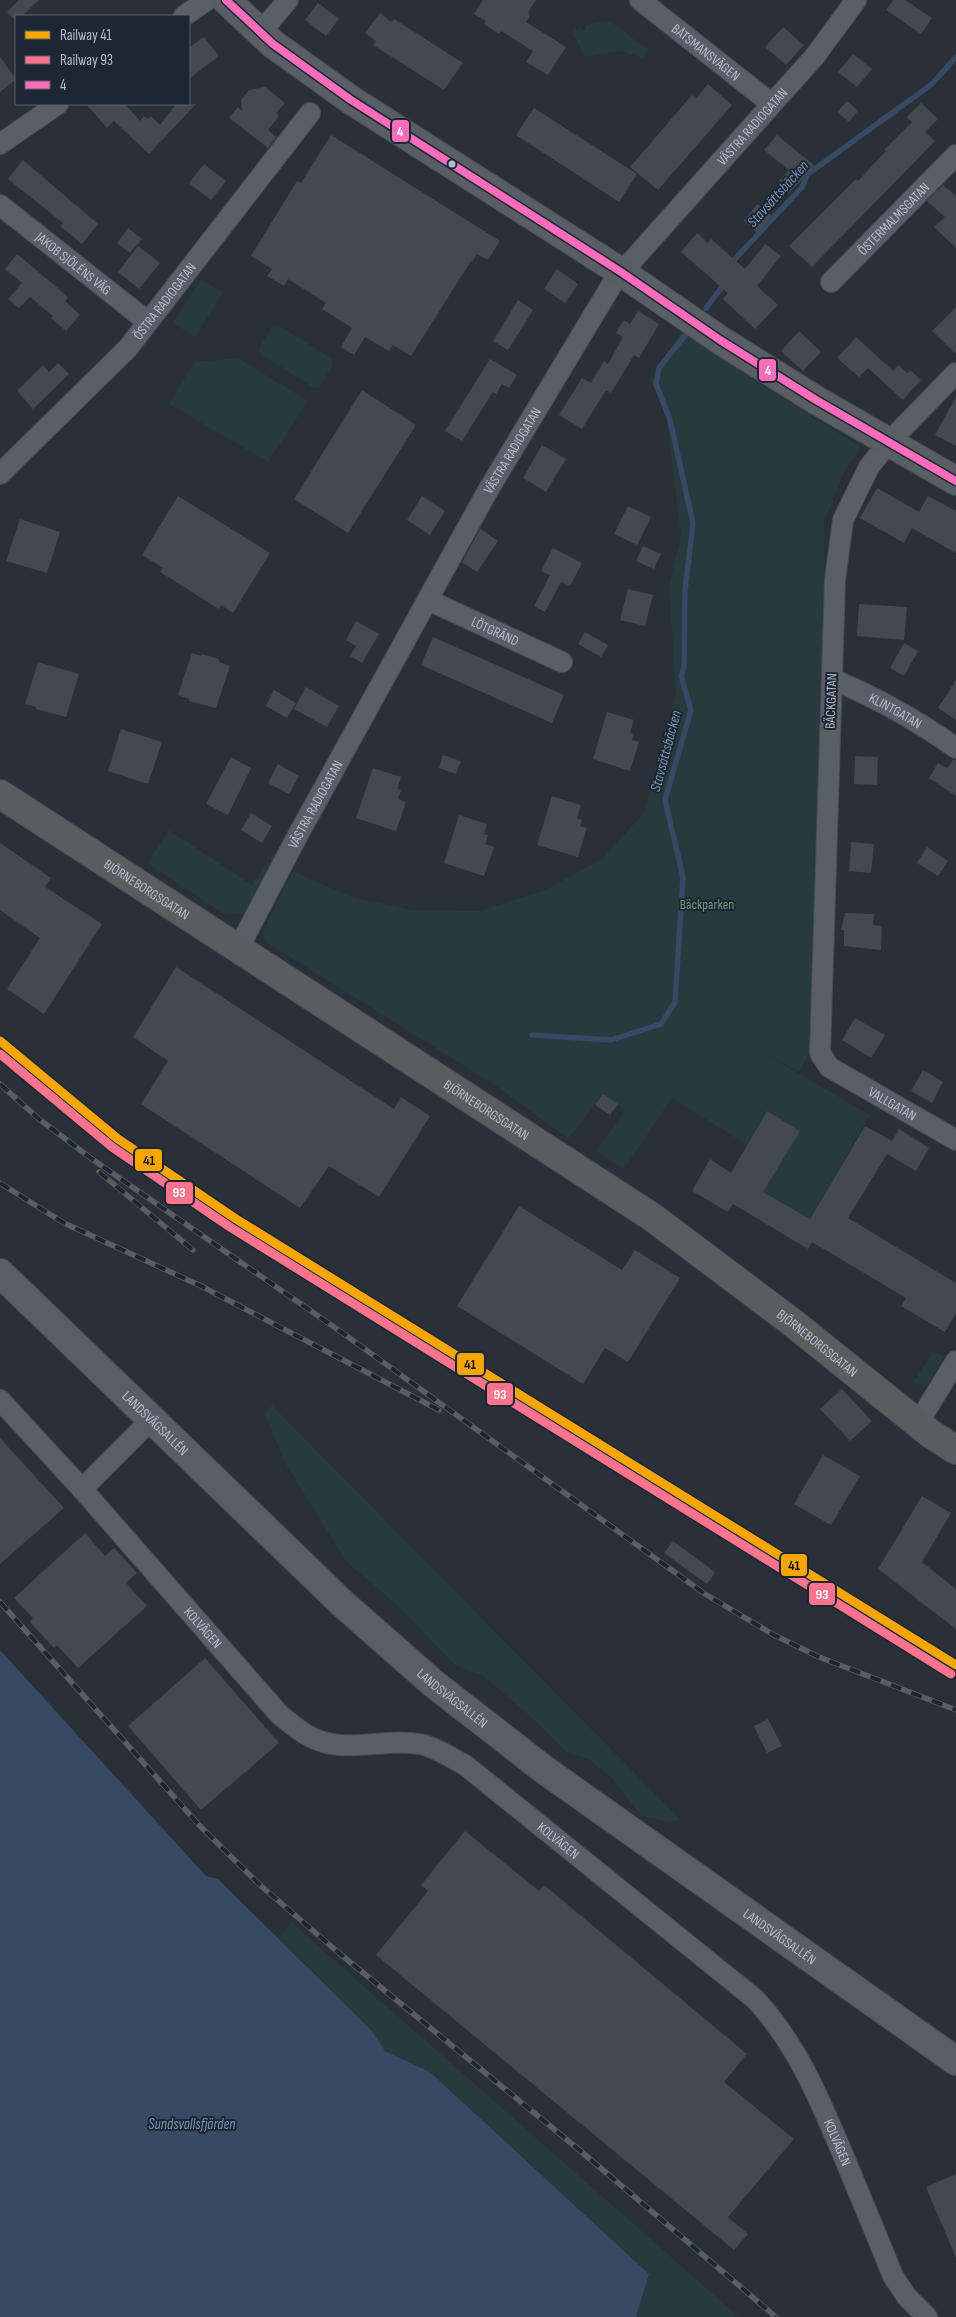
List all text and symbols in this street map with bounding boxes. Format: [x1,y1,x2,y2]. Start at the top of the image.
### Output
legend [15,15,190,105]
street label: BÅTSMANSVÄGEN [668,20,744,84]
text: Railway 41 [60,26,112,45]
text: Railway 93 [60,51,113,70]
text: 4 [60,76,66,95]
street label: VÄSTRA RADIOGATAN [713,84,791,169]
line badge: 4 [391,119,410,143]
text: 4 [397,123,404,140]
water label: Stavsättsbäcken [743,157,813,231]
unlabelled marker [447,159,457,169]
street label: ÖSTERMALMSGATAN [854,179,933,258]
street label: JAKOB SJÖLÉNS VÄG [32,228,115,298]
street label: ÖSTRA RADIOGATAN [129,259,199,343]
line badge: 4 [758,358,777,382]
text: 4 [765,362,772,379]
street label: VÄSTRA RADIOGATAN [480,404,545,497]
street label: LÖTGRÄND [469,613,522,649]
street label: BÄCKGATAN [822,673,840,729]
street label: KLINTGATAN [866,689,925,732]
water label: Stavsättsbäcken [646,708,686,794]
street label: VÄSTRA RADIOGATAN [284,757,346,851]
street label: BJÖRNEBORGSGATAN [101,855,193,923]
park label: Bäckparken [680,896,734,913]
street label: BJÖRNEBORGSGATAN [441,1076,533,1144]
street label: VALLGATAN [866,1083,920,1124]
line badge: 41 [134,1148,163,1172]
text: 41 [143,1152,156,1169]
line badge: 93 [165,1181,194,1205]
text: 93 [173,1184,185,1201]
street label: BJÖRNEBORGSGATAN [774,1305,861,1380]
line badge: 41 [456,1352,485,1376]
text: 41 [464,1356,477,1373]
line badge: 93 [486,1382,514,1406]
text: 93 [494,1386,506,1403]
street label: LANDSVÄGSALLÉN [119,1387,192,1459]
line badge: 41 [780,1553,808,1577]
text: 41 [788,1557,801,1574]
line badge: 93 [808,1582,836,1606]
text: 93 [816,1586,828,1603]
street label: KOLVÄGEN [181,1603,226,1652]
street label: LANDSVÄGSALLÉN [414,1665,491,1731]
street label: KOLVÄGEN [534,1818,583,1863]
street label: LANDSVÄGSALLÉN [740,1905,820,1968]
water label: Sundsvallsfjärden [148,2115,236,2134]
street label: KOLVÄGEN [820,2116,855,2168]

